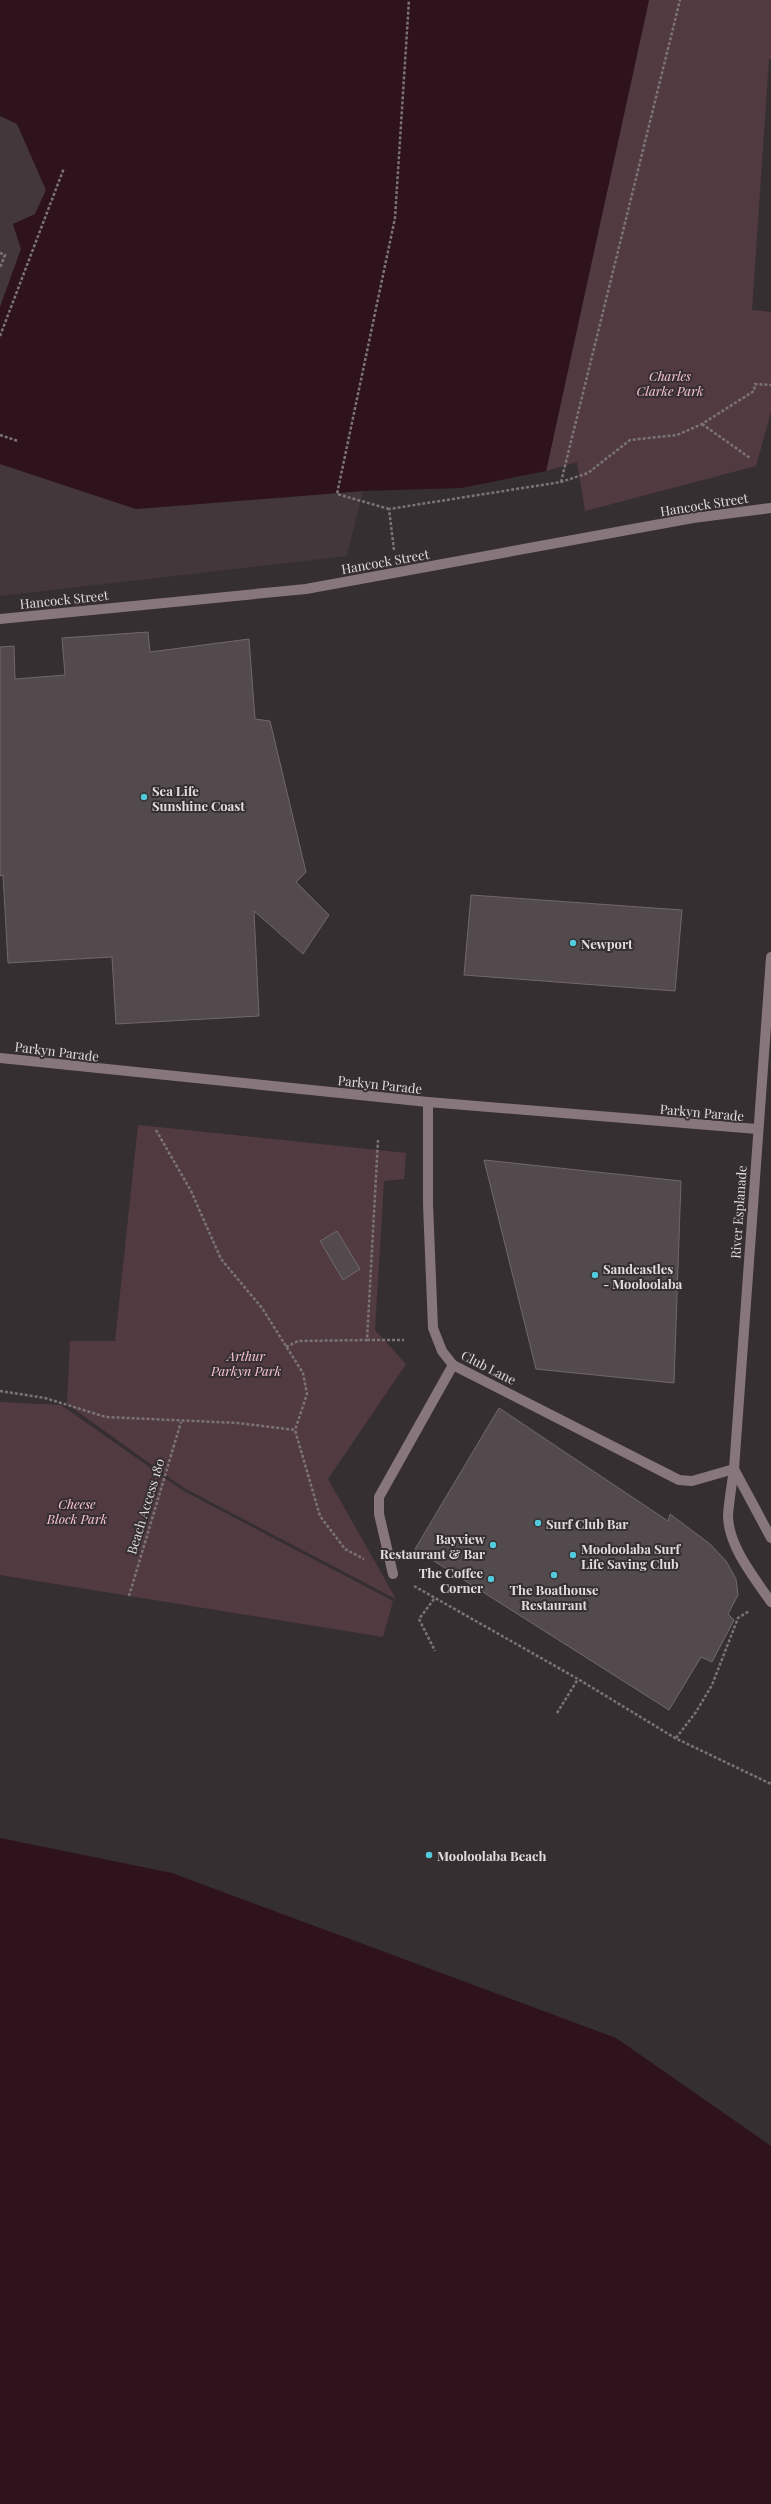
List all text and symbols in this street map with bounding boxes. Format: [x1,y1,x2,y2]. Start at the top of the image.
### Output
park label: Charles Clarke Park [637,367,704,399]
street label: Hancock Street [659,489,750,519]
street label: Hancock Street [340,545,431,577]
street label: Hancock Street [19,586,109,612]
place label: Sea Life Sunshine Coast [152,782,245,814]
marker: Sea Life Sunshine Coast [139,792,149,802]
place label: Newport [581,935,633,952]
marker: Newport [568,938,578,948]
street label: Parkyn Parade [14,1037,100,1065]
street label: Parkyn Parade [337,1071,423,1097]
street label: Parkyn Parade [659,1100,745,1124]
street label: River Esplanade [726,1164,750,1259]
place label: Sandcastles - Mooloolaba [603,1260,683,1292]
marker: Sandcastles - Mooloolaba [590,1270,600,1280]
street label: Club Lane [459,1346,520,1388]
park label: Arthur Parkyn Park [210,1347,281,1379]
street label: Beach Access 180 [122,1456,168,1556]
park label: Cheese Block Park [46,1495,107,1527]
place label: Surf Club Bar [546,1515,628,1532]
marker: Surf Club Bar [533,1518,543,1528]
place label: Bayview Restaurant & Bar [380,1530,486,1562]
marker: Bayview Restaurant & Bar [488,1540,498,1550]
place label: Mooloolaba Surf Life Saving Club [581,1540,681,1572]
marker: Mooloolaba Surf Life Saving Club [568,1550,578,1560]
place label: The Coffee Corner [419,1564,483,1596]
marker: The Boathouse Restaurant [549,1570,559,1580]
marker: The Coffee Corner [486,1574,496,1584]
place label: The Boathouse Restaurant [509,1581,599,1613]
place label: Mooloolaba Beach [437,1847,546,1864]
marker: Mooloolaba Beach [424,1850,434,1860]

